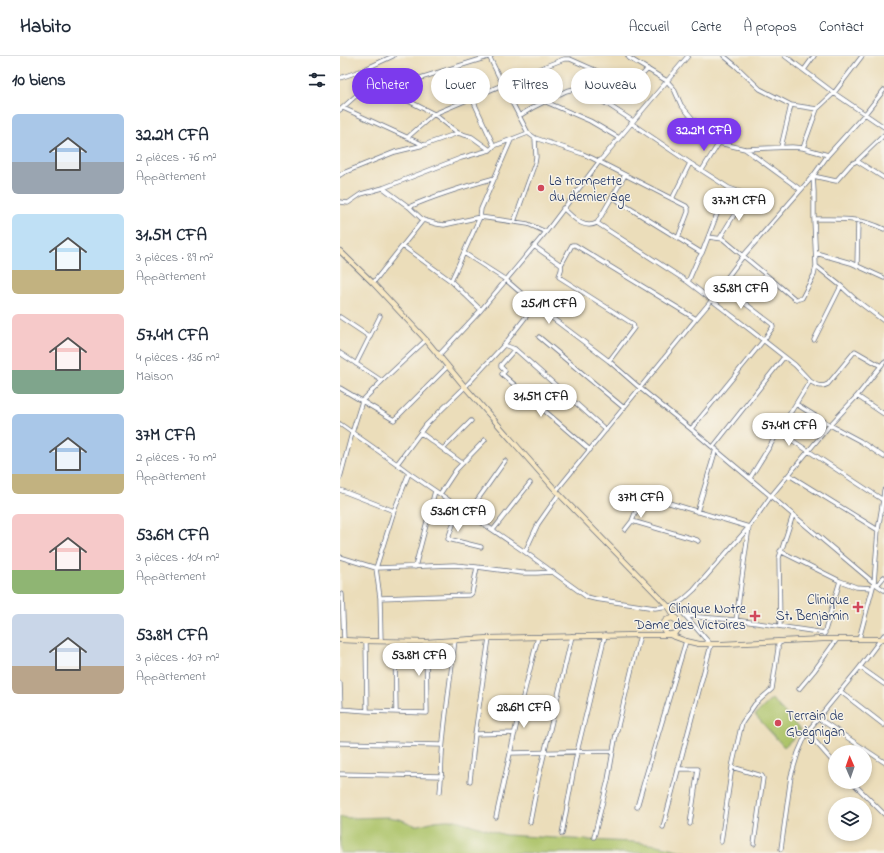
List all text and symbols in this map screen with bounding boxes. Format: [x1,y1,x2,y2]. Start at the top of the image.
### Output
text: Habito [20,14,71,41]
text: Accueil [629,17,669,38]
text: Carte [691,17,722,38]
text: À propos [744,17,797,38]
text: Contact [819,17,864,38]
text: 10 biens [12,68,66,93]
chip: Acheter [352,68,423,104]
chip: Louer [431,68,490,104]
chip: Filtres [498,68,563,104]
chip: Nouveau [571,68,651,104]
icon: filters [306,69,328,91]
pin: 32.2M CFA [658,118,750,152]
text: 32.2M CFA [676,121,732,140]
text: 32.2M CFA [136,123,209,148]
icon: home [44,130,92,178]
text: 2 pièces · 76 m² [136,148,217,167]
text: Appartement [136,167,206,186]
place label: La trompette du dernier age [549,171,631,209]
marker: La trompette du dernier age [536,183,546,193]
pin: 37.7M CFA [693,188,785,222]
text: 37.7M CFA [712,191,766,210]
text: 31.5M CFA [136,223,207,248]
icon: home [44,230,92,278]
text: 3 pièces · 89 m² [136,248,213,267]
text: Appartement [136,267,206,286]
pin: 35.8M CFA [695,276,787,310]
text: 35.8M CFA [713,279,769,298]
pin: 25.1M CFA [503,291,595,325]
text: 25.1M CFA [521,294,577,313]
text: 57.4M CFA [136,323,209,348]
icon: home [44,330,92,378]
text: 4 pièces · 136 m² [136,348,220,367]
text: Maison [136,367,173,386]
pin: 31.5M CFA [495,384,587,418]
text: 31.5M CFA [514,387,568,406]
pin: 57.4M CFA [743,413,835,447]
text: 57.4M CFA [761,416,817,435]
text: 37M CFA [136,423,195,448]
icon: home [44,430,92,478]
text: 2 pièces · 70 m² [136,448,217,467]
text: Appartement [136,467,206,486]
pin: 37M CFA [604,485,678,519]
text: 37M CFA [618,488,664,507]
pin: 53.6M CFA [412,499,504,533]
text: 53.6M CFA [430,502,486,521]
text: 53.6M CFA [136,523,209,548]
icon: home [44,530,92,578]
text: 3 pièces · 104 m² [136,548,220,567]
text: Appartement [136,567,206,586]
place label: Clinique St. Benjamin [776,590,850,627]
place label: Clinique Notre Dame des Victoires [634,599,747,636]
marker: Clinique St. Benjamin [852,601,864,613]
marker: Clinique Notre Dame des Victoires [749,610,761,622]
text: 53.8M CFA [136,623,208,648]
icon: home [44,630,92,678]
pin: 53.8M CFA [373,643,465,677]
text: 53.8M CFA [391,646,447,665]
text: 3 pièces · 107 m² [136,648,220,667]
text: Appartement [136,667,206,686]
pin: 28.6M CFA [478,695,570,729]
text: 28.6M CFA [497,698,551,717]
place label: Terrain de Gbègnigan [786,706,845,744]
marker: Terrain de Gbègnigan [773,718,783,728]
north arrow [828,745,872,789]
map controls [828,745,872,841]
button: layers [828,797,872,841]

